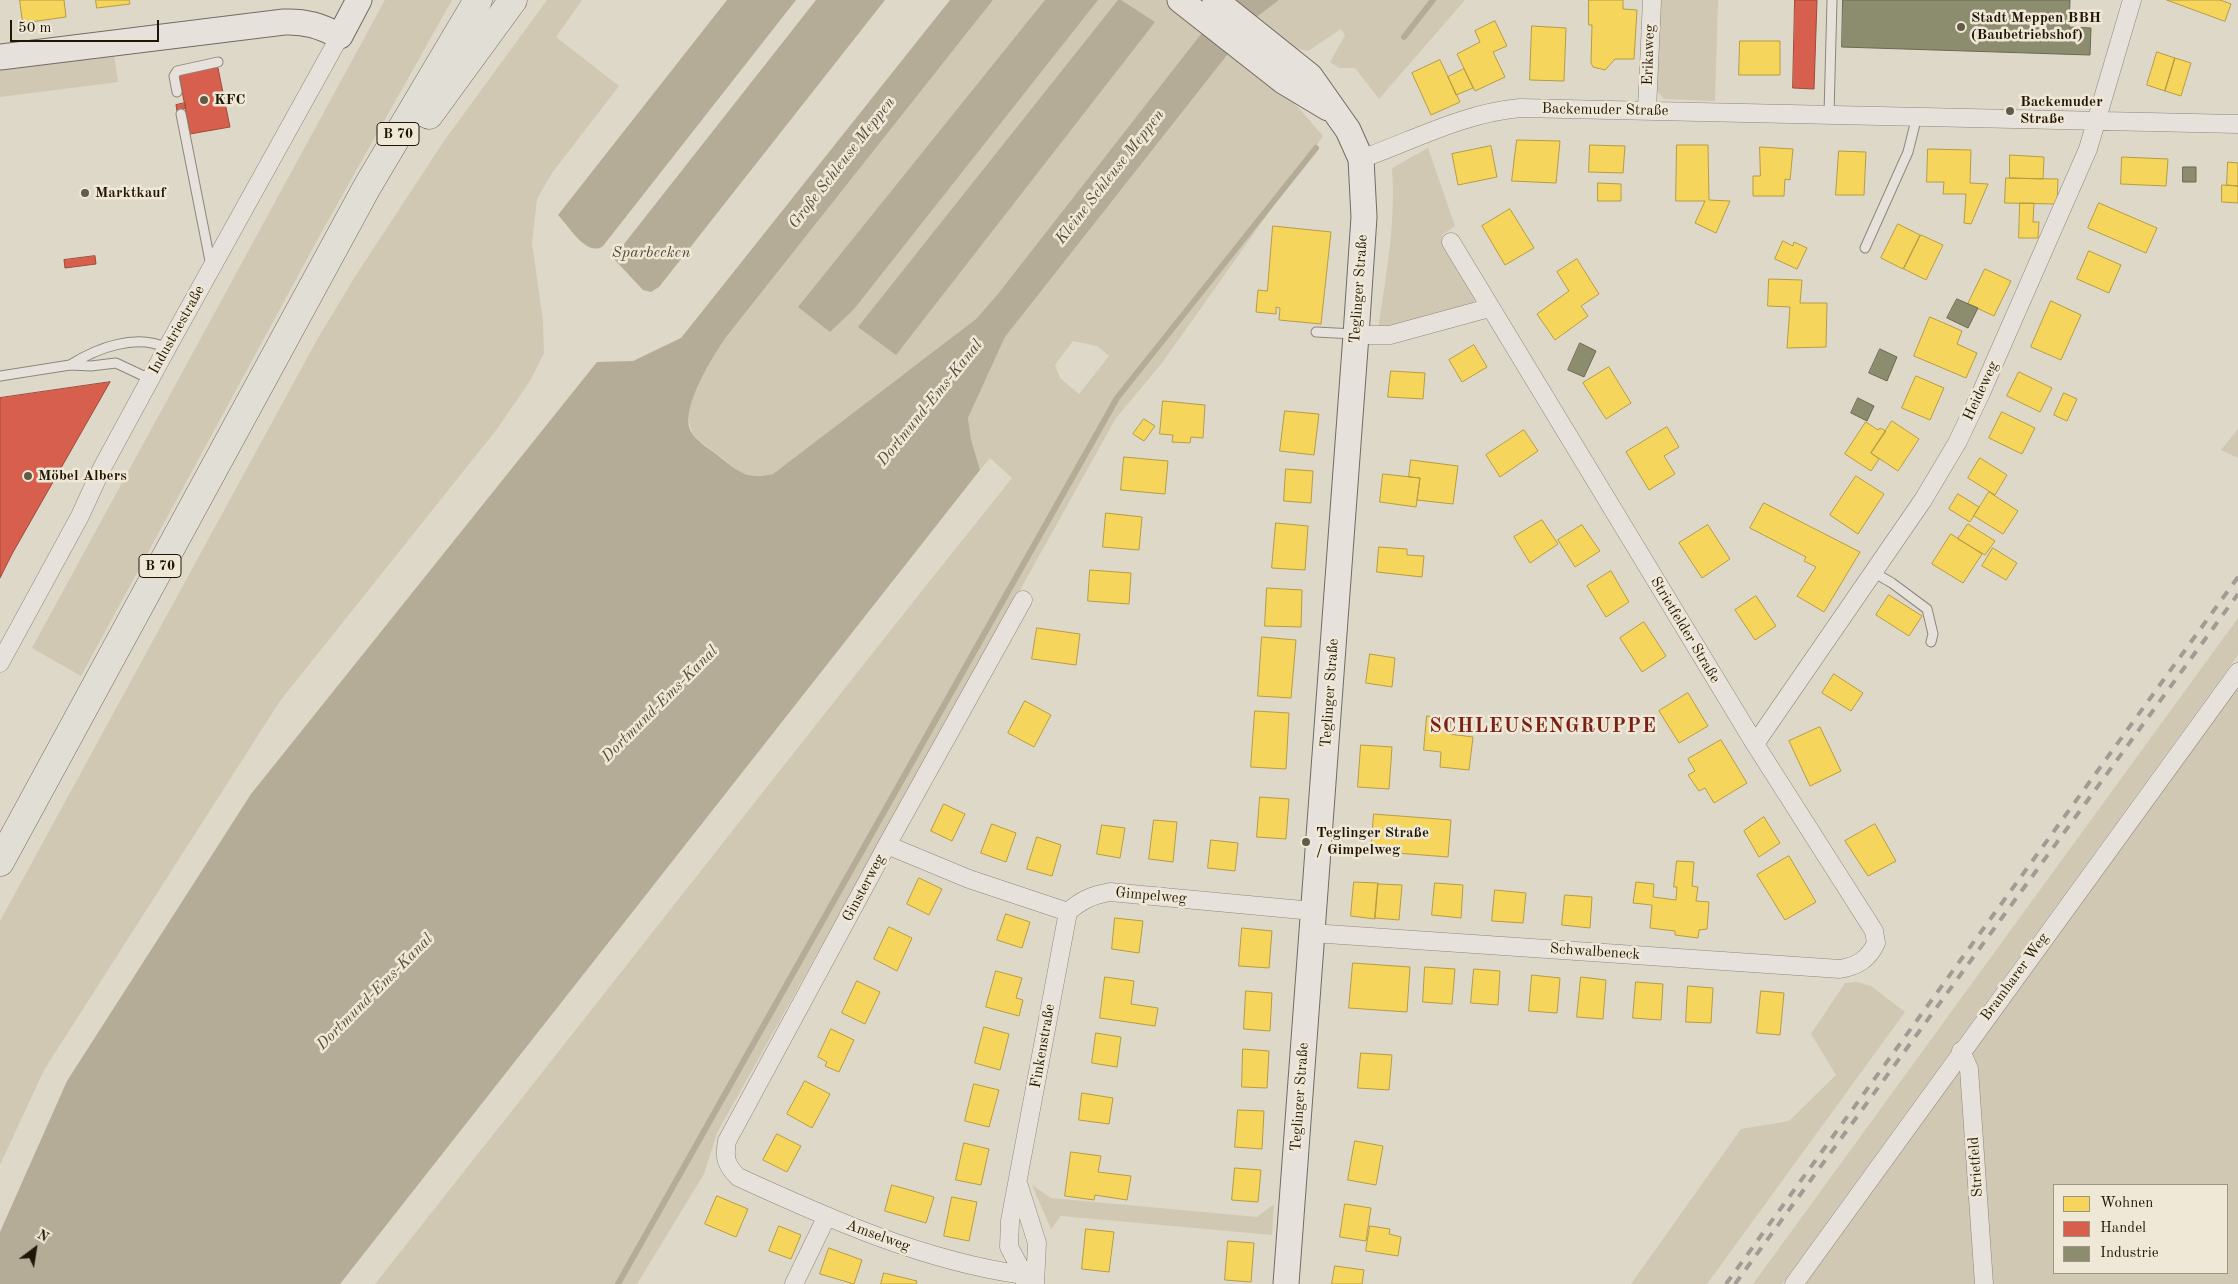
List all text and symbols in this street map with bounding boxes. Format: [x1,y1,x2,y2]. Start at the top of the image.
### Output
place label: Stadt Meppen BBH (Baubetriebshof) [1971,9,2101,44]
scale bar [12,10,161,42]
text: 50 m [18,21,52,36]
marker: Stadt Meppen BBH (Baubetriebshof) [1955,21,1967,33]
street label: Erikaweg [1639,24,1659,86]
place label: KFC [214,91,245,109]
water label: Große Schleuse Meppen [785,93,899,233]
place label: Backemuder Straße [2020,93,2103,128]
marker: KFC [198,94,210,106]
street label: Backemuder Straße [1541,100,1669,120]
marker: Backemuder Straße [2004,105,2016,117]
water label: Kleine Schleuse Meppen [1051,106,1169,248]
road number: B 70 [377,122,419,146]
place label: Marktkauf [95,184,166,202]
marker: Marktkauf [79,187,91,199]
street label: Teglinger Straße [1346,234,1372,344]
water label: Sparbecken [612,243,690,263]
street label: Industriestraße [145,282,209,378]
water label: Dortmund-Ems-Kanal [873,336,987,470]
street label: Heideweg [1959,358,2003,424]
place label: Möbel Albers [38,467,127,485]
marker: Möbel Albers [22,470,34,482]
road number: B 70 [139,554,181,578]
street label: Strietfelder Straße [1646,574,1724,686]
street label: Teglinger Straße [1317,638,1343,748]
water label: Dortmund-Ems-Kanal [598,642,722,766]
district label: SCHLEUSENGRUPPE [1427,715,1659,739]
place label: Teglinger Straße / Gimpelweg [1316,824,1429,859]
marker: Teglinger Straße / Gimpelweg [1300,836,1312,848]
street label: Ginsterweg [839,851,889,925]
street label: Gimpelweg [1115,884,1187,908]
street label: Bramharer Weg [1977,929,2053,1025]
water label: Dortmund-Ems-Kanal [313,930,437,1054]
street label: Schwalbeneck [1549,940,1641,964]
street label: Finkenstraße [1027,1002,1059,1090]
street label: Teglinger Straße [1287,1042,1313,1152]
street label: Strietfeld [1965,1136,1987,1198]
legend [2053,1184,2228,1274]
text: Wohnen [2100,1196,2153,1211]
street label: Amselweg [844,1216,912,1256]
text: Handel [2100,1221,2146,1236]
north arrow [10,1224,60,1274]
text: N [35,1227,51,1245]
text: Industrie [2100,1246,2159,1261]

